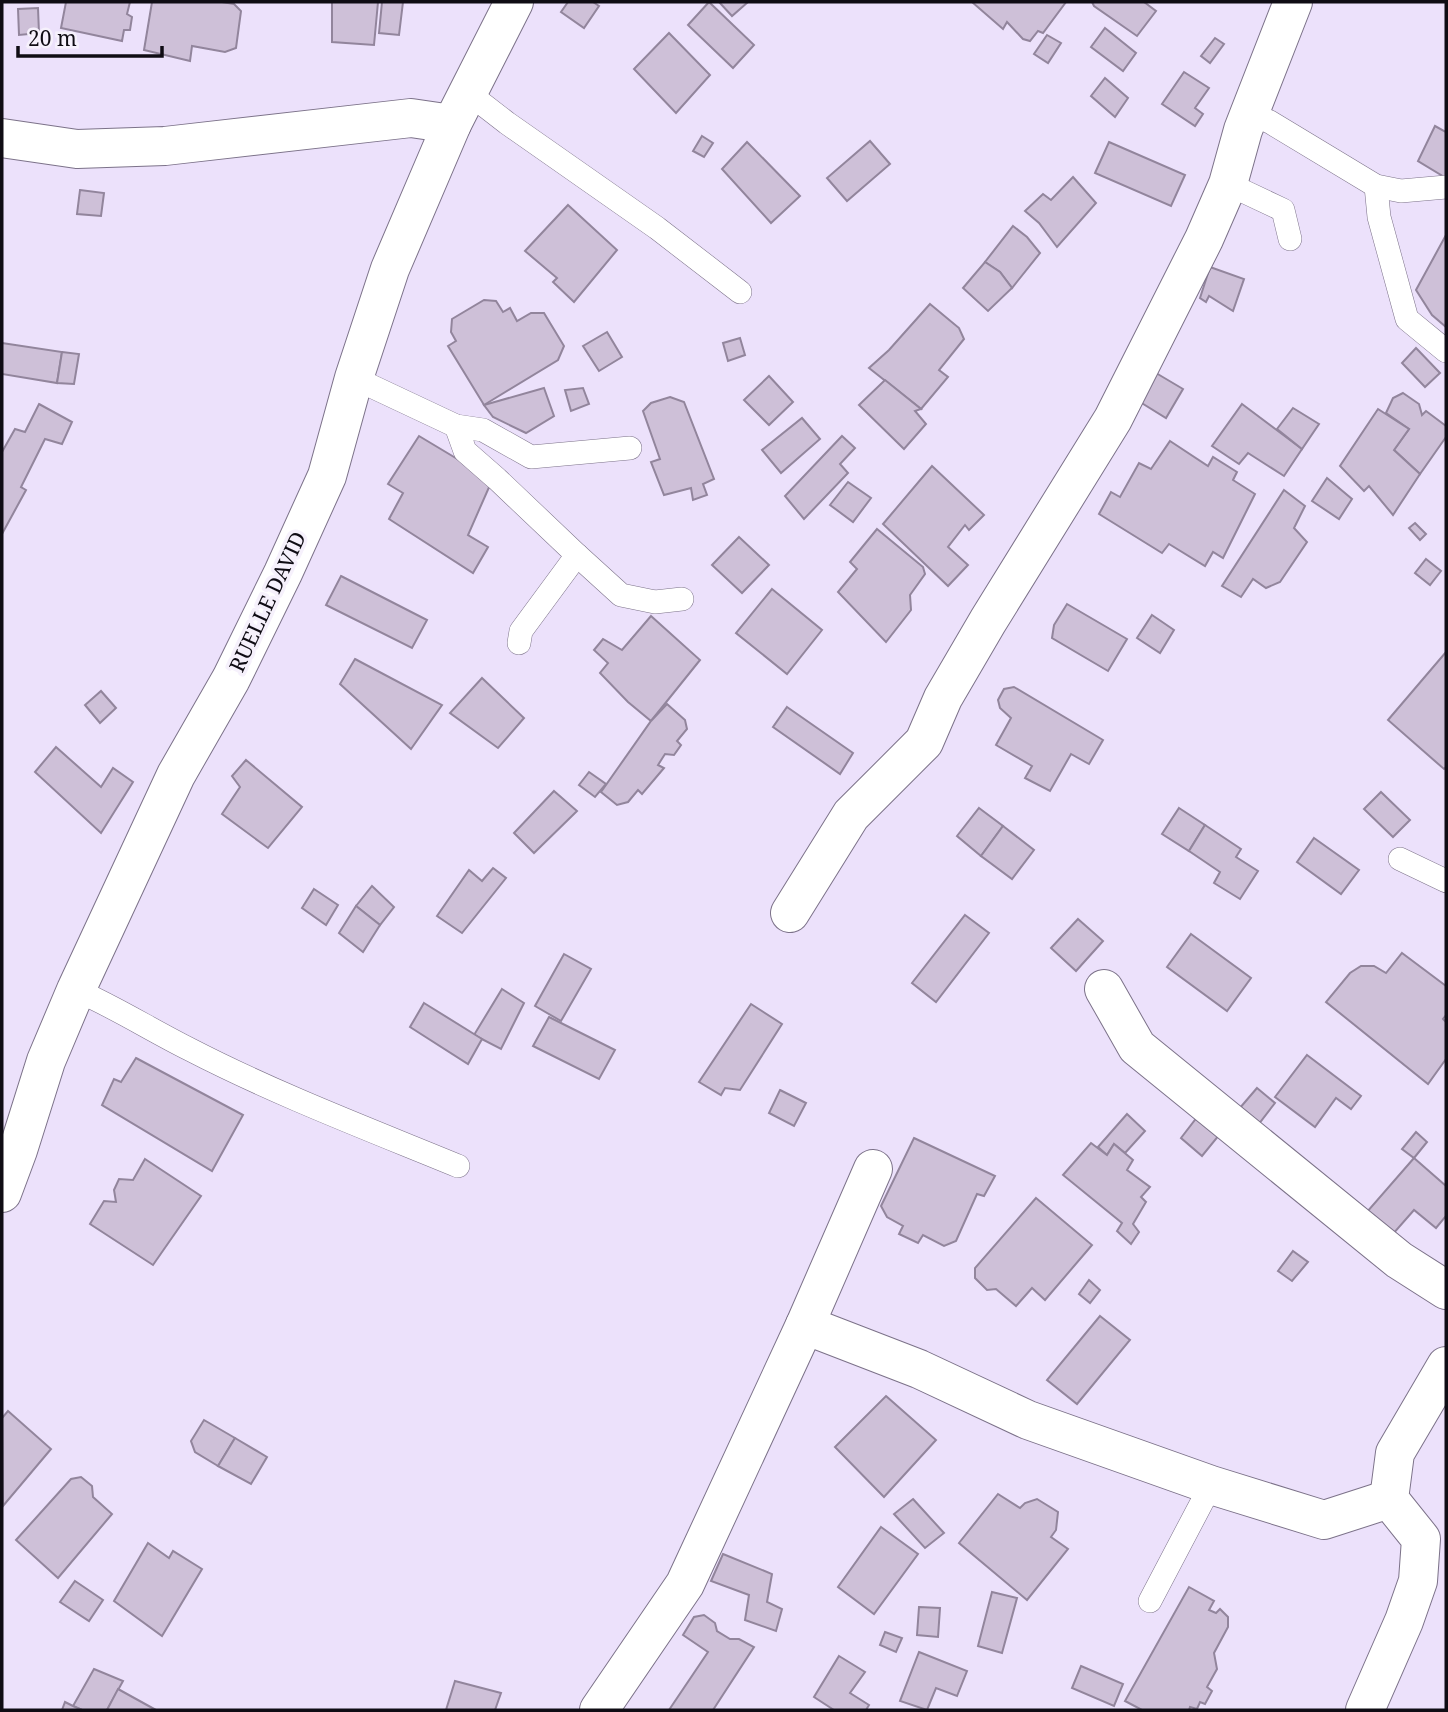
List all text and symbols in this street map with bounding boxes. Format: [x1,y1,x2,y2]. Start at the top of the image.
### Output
scale bar [18,14,161,58]
text: 20 m [28,24,77,52]
street label: RUELLE DAVID [222,527,312,676]

